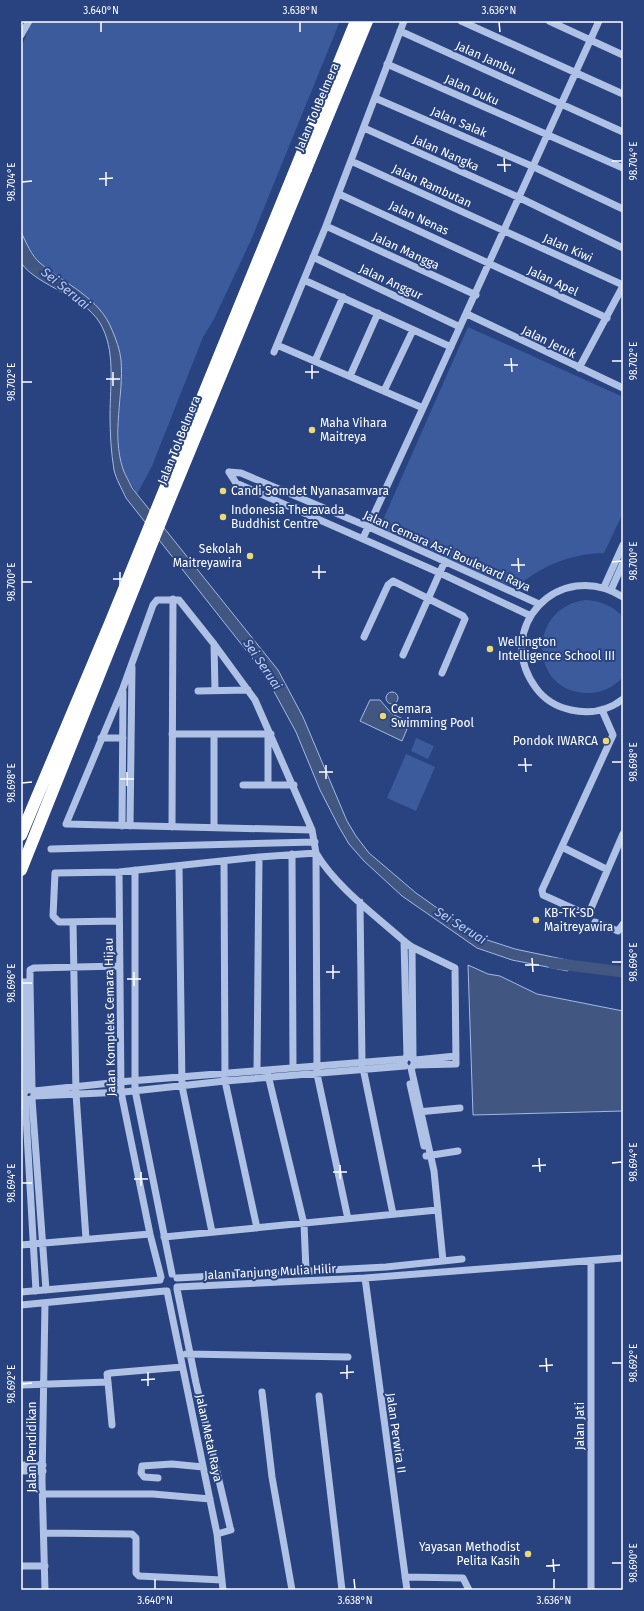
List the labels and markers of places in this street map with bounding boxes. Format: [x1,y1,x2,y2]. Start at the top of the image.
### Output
place label: Maha Vihara Maitreya [320,416,387,444]
marker: Maha Vihara Maitreya [307,425,317,435]
place label: Candi Somdet Nyanasamvara [231,484,389,498]
marker: Candi Somdet Nyanasamvara [218,486,228,496]
place label: Indonesia Theravada Buddhist Centre [231,503,344,531]
marker: Indonesia Theravada Buddhist Centre [218,512,228,522]
place label: Sekolah Maitreyawira [173,542,242,570]
marker: Sekolah Maitreyawira [245,551,255,561]
place label: Wellington Intelligence School III [498,635,615,663]
marker: Wellington Intelligence School III [485,644,495,654]
place label: Cemara Swimming Pool [391,702,475,730]
marker: Cemara Swimming Pool [378,711,388,721]
place label: Pondok IWARCA [513,734,598,748]
marker: Pondok IWARCA [601,736,611,746]
place label: KB-TK-SD Maitreyawira [544,906,613,934]
marker: KB-TK-SD Maitreyawira [531,915,541,925]
place label: Yayasan Methodist Pelita Kasih [419,1540,521,1568]
marker: Yayasan Methodist Pelita Kasih [523,1549,533,1559]

